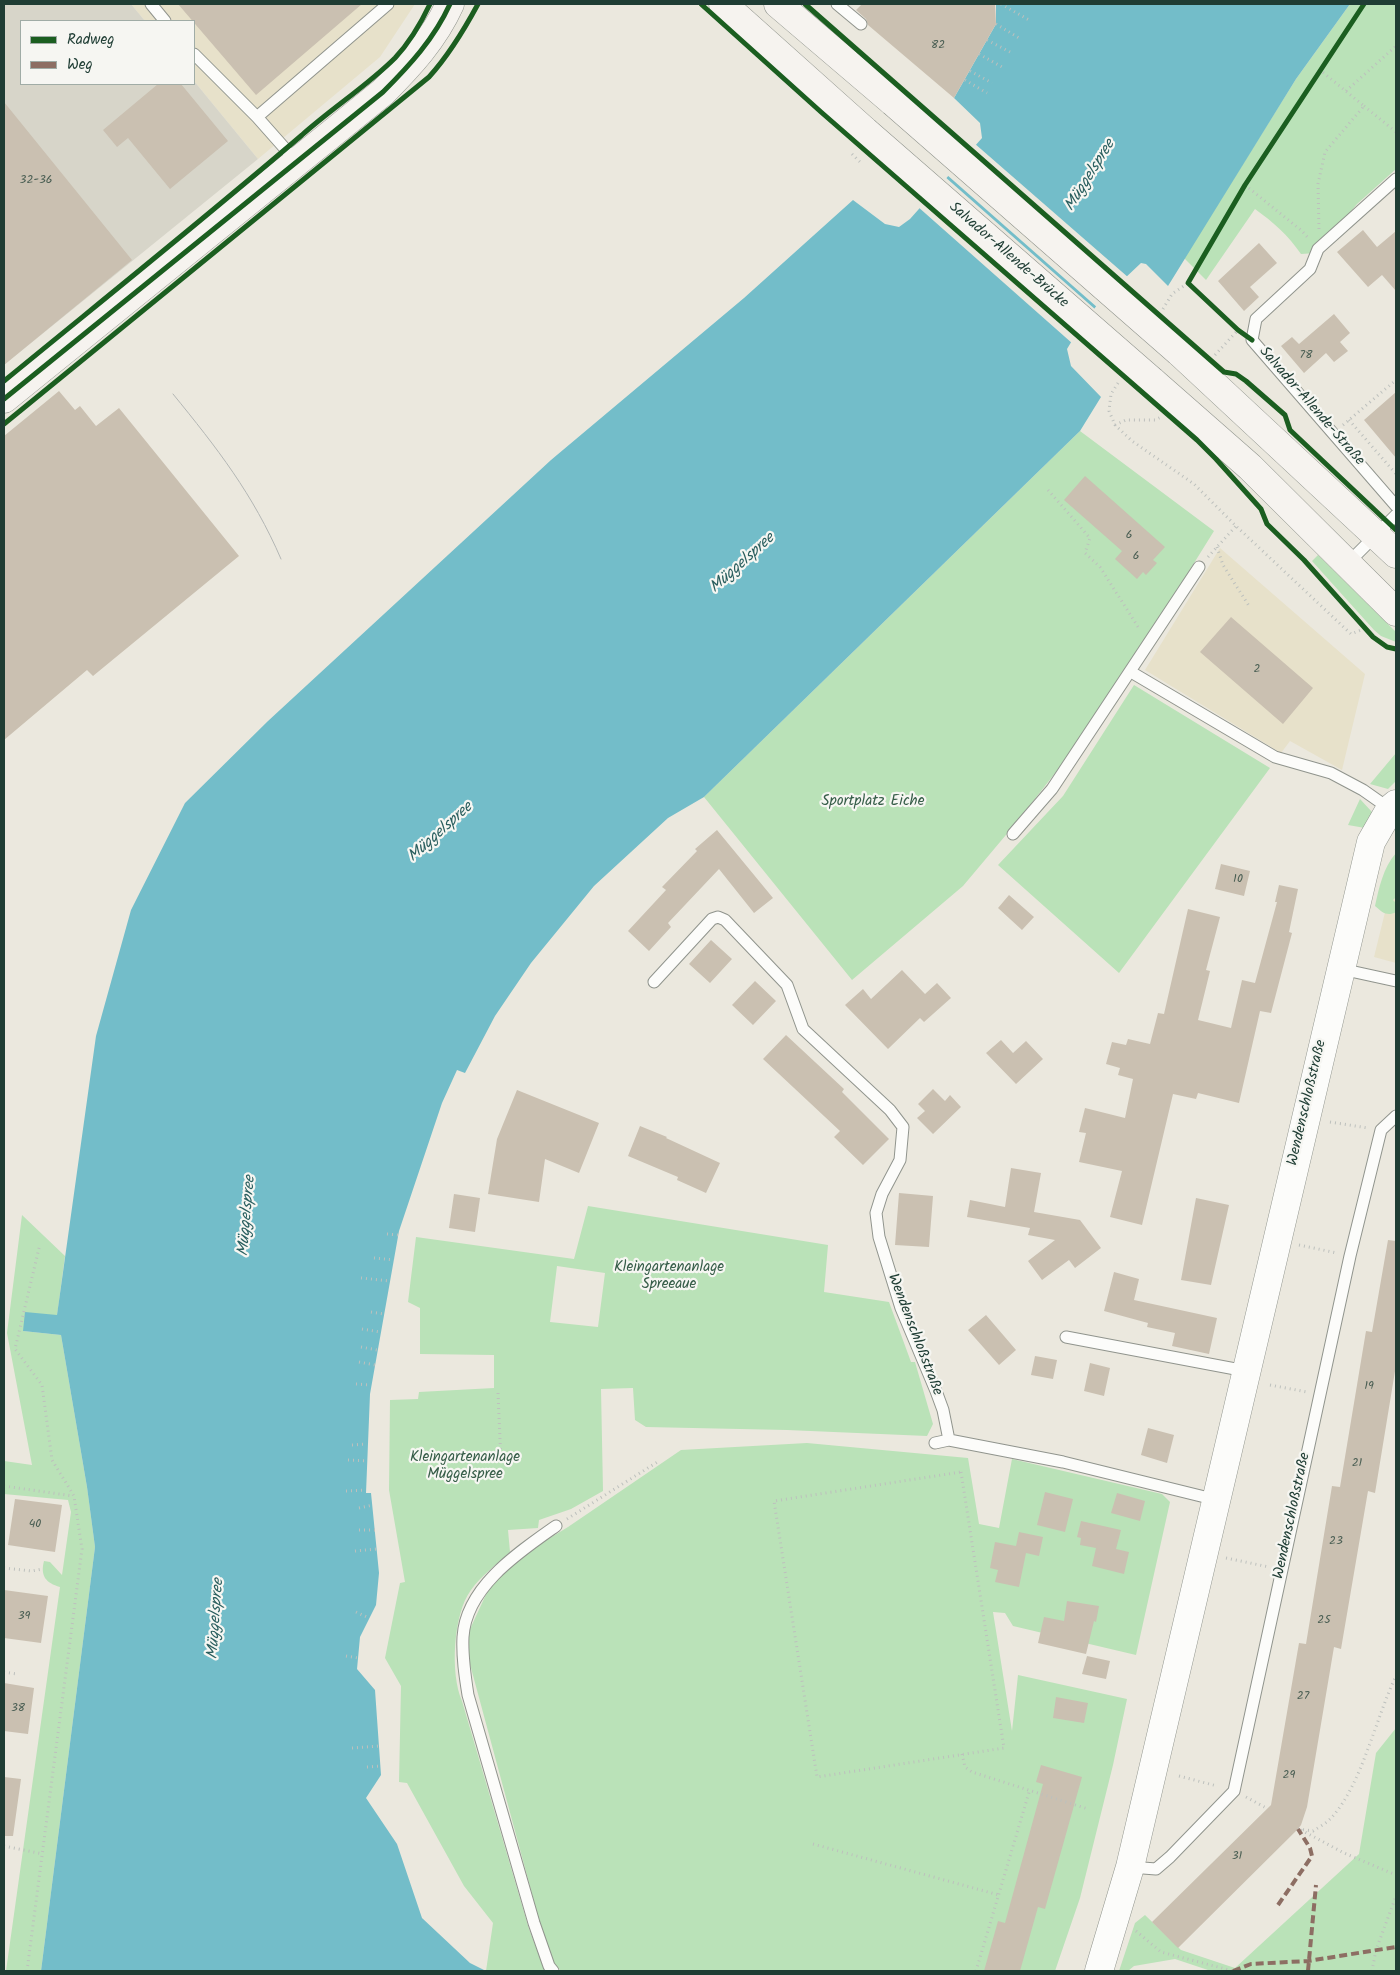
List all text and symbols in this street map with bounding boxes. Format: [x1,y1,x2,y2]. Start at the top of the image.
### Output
legend [20,20,195,85]
text: Radweg [67,28,114,52]
house number: 82 [931,39,945,53]
text: Weg [67,53,93,77]
water label: Müggelspree [1061,137,1121,215]
house number: 32-36 [20,174,52,188]
street label: Salvador-Allende-Brücke [944,199,1072,313]
street label: Salvador-Allende-Straße [1254,344,1368,470]
house number: 78 [1300,349,1312,363]
house number: 6 [1126,529,1132,543]
water label: Müggelspree [707,530,779,598]
house number: 6 [1133,550,1139,564]
house number: 2 [1254,663,1260,677]
park label: Sportplatz Eiche [822,793,924,811]
water label: Müggelspree [405,799,477,867]
house number: 10 [1233,873,1243,887]
street label: Wendenschloßstraße [1285,1038,1331,1168]
water label: Müggelspree [235,1175,261,1257]
park label: Kleingartenanlage Spreeaue [614,1259,724,1294]
street label: Wendenschloßstraße [883,1272,945,1398]
house number: 19 [1364,1380,1374,1394]
park label: Kleingartenanlage Müggelspree [410,1449,520,1484]
street label: Wendenschloßstraße [1271,1451,1315,1581]
house number: 21 [1352,1457,1362,1471]
house number: 40 [29,1518,41,1532]
house number: 23 [1329,1535,1343,1549]
water label: Müggelspree [205,1578,229,1660]
house number: 39 [18,1610,30,1624]
house number: 25 [1317,1614,1331,1628]
house number: 27 [1297,1690,1309,1704]
house number: 38 [11,1702,25,1716]
house number: 29 [1283,1769,1295,1783]
house number: 31 [1232,1850,1242,1864]

